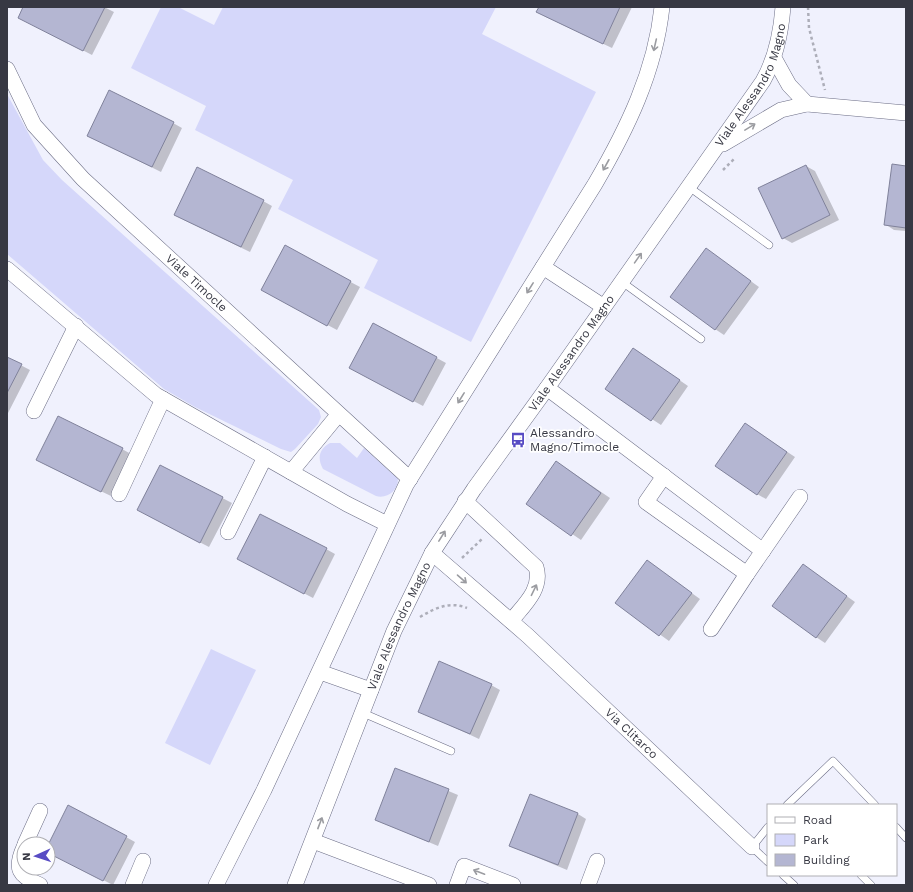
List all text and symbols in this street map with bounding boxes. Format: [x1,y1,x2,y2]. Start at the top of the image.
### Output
street label: Viale Alessandro Magno [712,23,788,149]
one-way arrow [651,39,659,52]
one-way arrow [744,123,756,131]
one-way arrow [601,159,609,171]
street label: Viale Timocle [163,251,230,315]
one-way arrow [634,253,642,264]
one-way arrow [526,282,534,293]
street label: Viale Alessandro Magno [525,292,617,414]
one-way arrow [457,392,465,403]
place label: Alessandro Magno/Timocle [530,426,619,454]
bus stop icon: Alessandro Magno/Timocle [509,431,527,449]
one-way arrow [439,530,447,542]
street label: Viale Alessandro Magno [365,560,434,692]
one-way arrow [456,574,467,583]
one-way arrow [531,585,538,597]
street label: Via Clitarco [602,705,661,762]
legend [767,804,897,876]
text: Road [803,813,832,827]
one-way arrow [317,817,325,829]
text: Park [803,833,829,847]
north arrow [16,836,56,876]
text: N [20,852,33,861]
text: Building [803,853,850,867]
one-way arrow [474,868,486,876]

